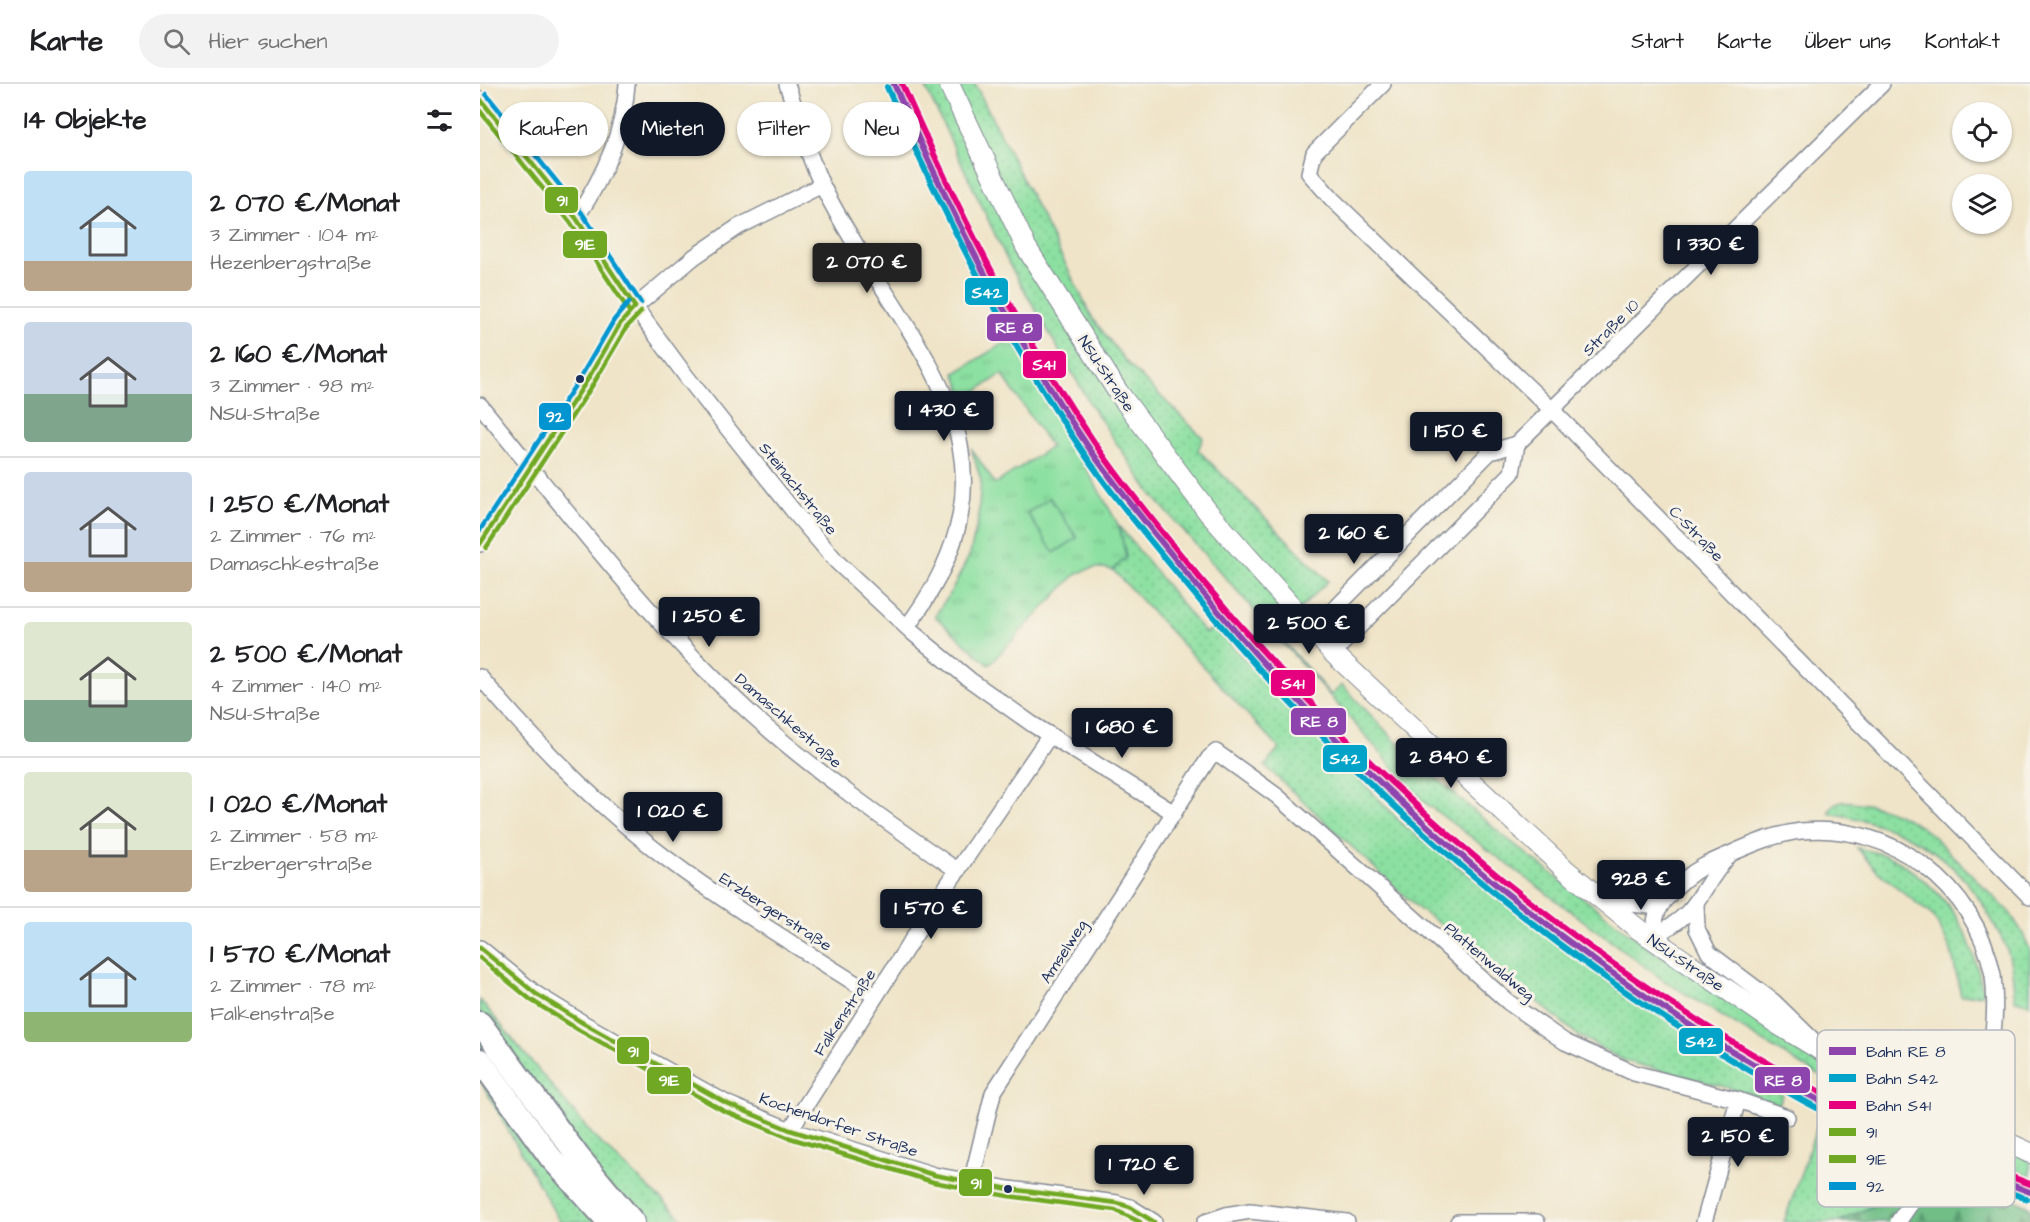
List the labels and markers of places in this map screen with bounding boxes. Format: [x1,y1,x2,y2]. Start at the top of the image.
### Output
pin: 1 330 € [1656,225,1766,276]
pin: 2 070 € [812,243,922,294]
unlabelled marker [574,373,586,385]
pin: 1 430 € [889,391,999,442]
pin: 1 150 € [1401,412,1511,463]
pin: 2 160 € [1299,514,1409,565]
pin: 1 250 € [654,597,764,648]
pin: 2 500 € [1254,604,1364,655]
pin: 1 680 € [1067,708,1177,759]
pin: 2 840 € [1396,738,1506,789]
pin: 1 020 € [618,792,728,843]
pin: 928 € [1599,860,1683,911]
pin: 1 570 € [876,889,986,940]
pin: 2 150 € [1683,1117,1793,1168]
pin: 1 720 € [1089,1145,1199,1196]
unlabelled marker [1002,1183,1014,1195]

